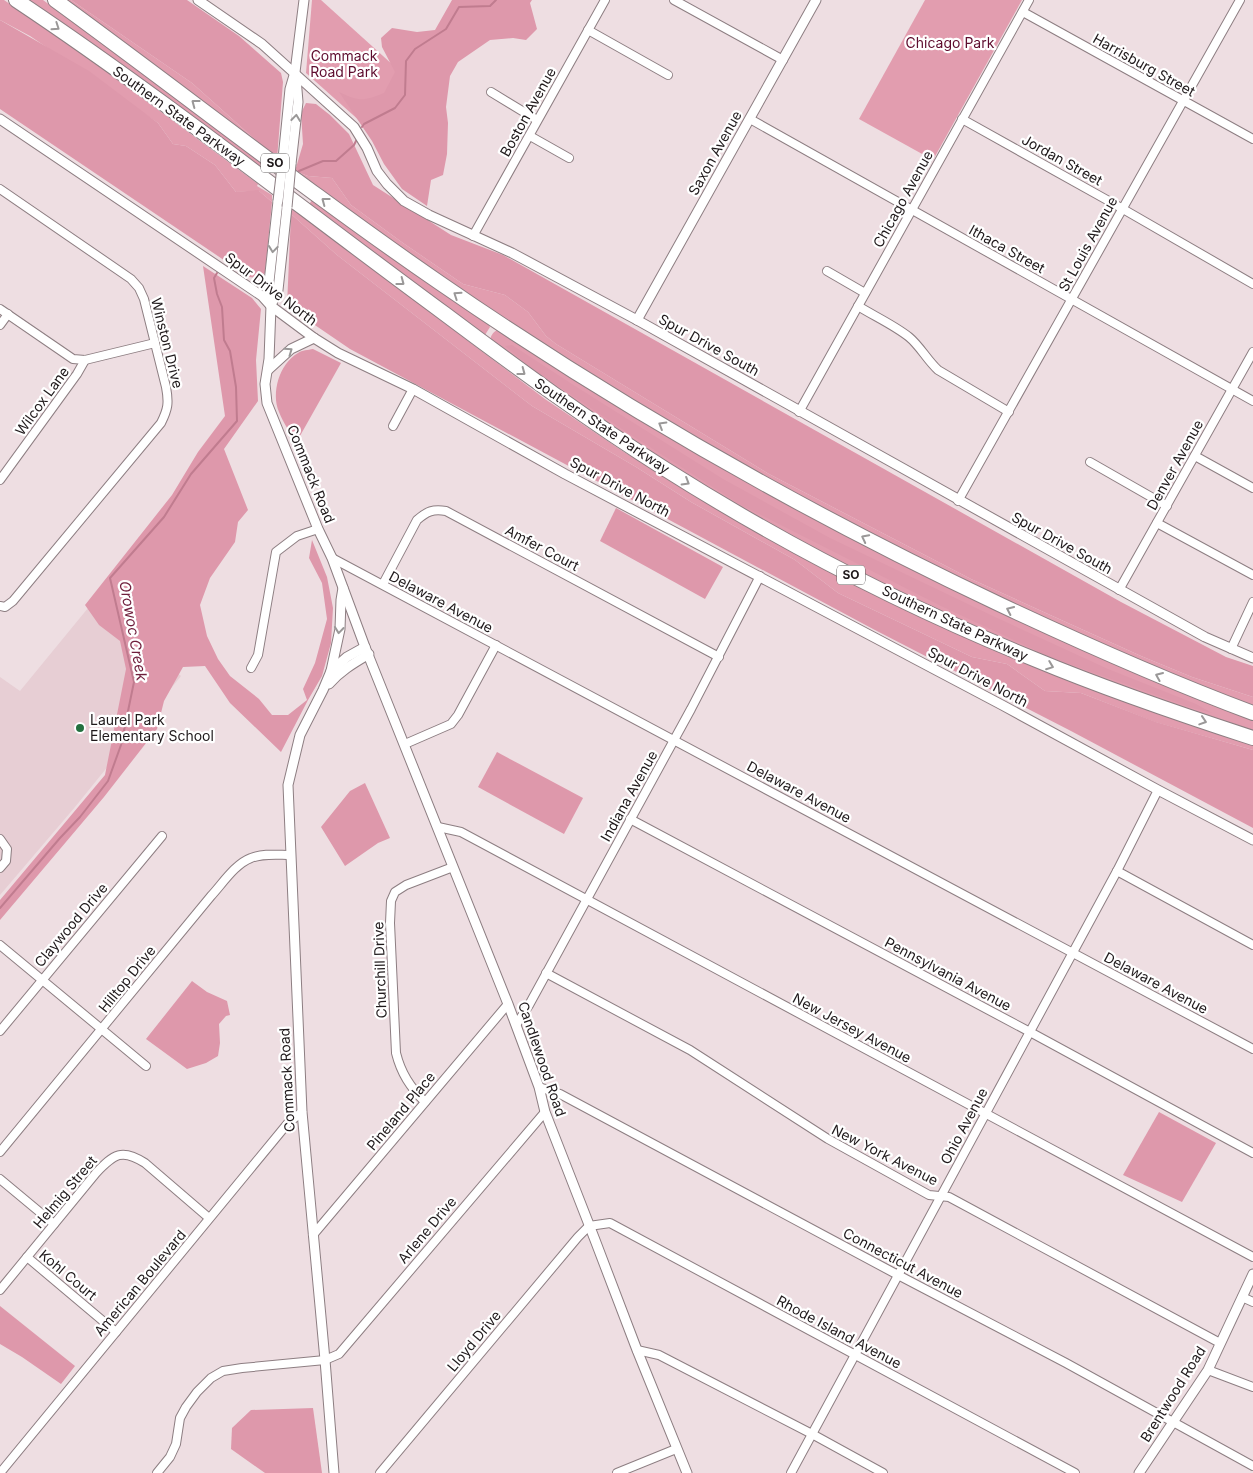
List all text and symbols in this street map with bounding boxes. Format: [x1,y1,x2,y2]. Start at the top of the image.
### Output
one-way arrow [50,21,60,30]
street label: Harrisburg Street [1090,30,1199,100]
park label: Chicago Park [906,34,995,51]
park label: Commack Road Park [310,47,378,80]
street label: Southern State Parkway [110,62,249,169]
street label: Boston Avenue [496,64,559,159]
one-way arrow [191,100,201,109]
street label: Saxon Avenue [684,108,745,198]
one-way arrow [290,114,301,122]
street label: Jordan Street [1019,130,1106,189]
street label: Chicago Avenue [869,147,936,250]
road number: SO [261,154,289,172]
street label: St Louis Avenue [1054,193,1121,294]
one-way arrow [322,198,331,206]
street label: Ithaca Street [966,221,1049,277]
one-way arrow [268,246,279,254]
street label: Spur Drive North [222,248,321,329]
one-way arrow [395,276,405,285]
one-way arrow [453,292,463,301]
street label: Winston Drive [148,296,187,390]
street label: Spur Drive South [656,310,762,379]
one-way arrow [283,348,293,357]
street label: Wilcox Lane [11,363,72,438]
one-way arrow [517,366,526,376]
street label: Southern State Parkway [531,374,673,477]
street label: Denver Avenue [1143,417,1206,513]
one-way arrow [658,421,667,431]
street label: Commack Road [284,422,339,525]
street label: Spur Drive North [567,453,673,520]
one-way arrow [681,476,690,486]
street label: Spur Drive South [1009,508,1115,577]
street label: Amfer Court [502,521,582,574]
one-way arrow [861,534,870,544]
road number: SO [837,566,865,584]
street label: Delaware Avenue [386,567,496,636]
water label: Orowoc Creek [115,579,152,683]
street label: Southern State Parkway [879,581,1031,664]
one-way arrow [1007,606,1016,616]
one-way arrow [334,626,345,634]
street label: Spur Drive North [925,643,1031,710]
one-way arrow [1045,659,1054,670]
one-way arrow [1155,671,1164,682]
place label: Laurel Park Elementary School [90,711,214,744]
one-way arrow [1198,716,1206,726]
marker: Laurel Park Elementary School [74,722,86,734]
street label: Indiana Avenue [597,747,661,844]
street label: Delaware Avenue [744,757,854,826]
street label: Claywood Drive [31,879,111,970]
street label: Churchill Drive [369,921,390,1019]
street label: Pennsylvania Avenue [882,933,1014,1014]
street label: Hilltop Drive [95,942,159,1015]
street label: Delaware Avenue [1101,948,1211,1017]
street label: New Jersey Avenue [790,989,914,1066]
street label: Candlewood Road [515,999,570,1119]
street label: Commack Road [275,1027,298,1133]
street label: Pineland Place [363,1068,438,1153]
street label: Ohio Avenue [936,1085,991,1167]
street label: New York Avenue [829,1120,941,1189]
street label: Helmig Street [29,1152,100,1231]
street label: Arlene Drive [394,1193,459,1266]
street label: Connecticut Avenue [840,1224,966,1301]
street label: American Boulevard [90,1226,189,1339]
street label: Kohl Court [36,1246,101,1304]
street label: Rhode Island Avenue [774,1291,904,1372]
street label: Lloyd Drive [443,1307,504,1375]
street label: Brentwood Road [1136,1343,1209,1445]

